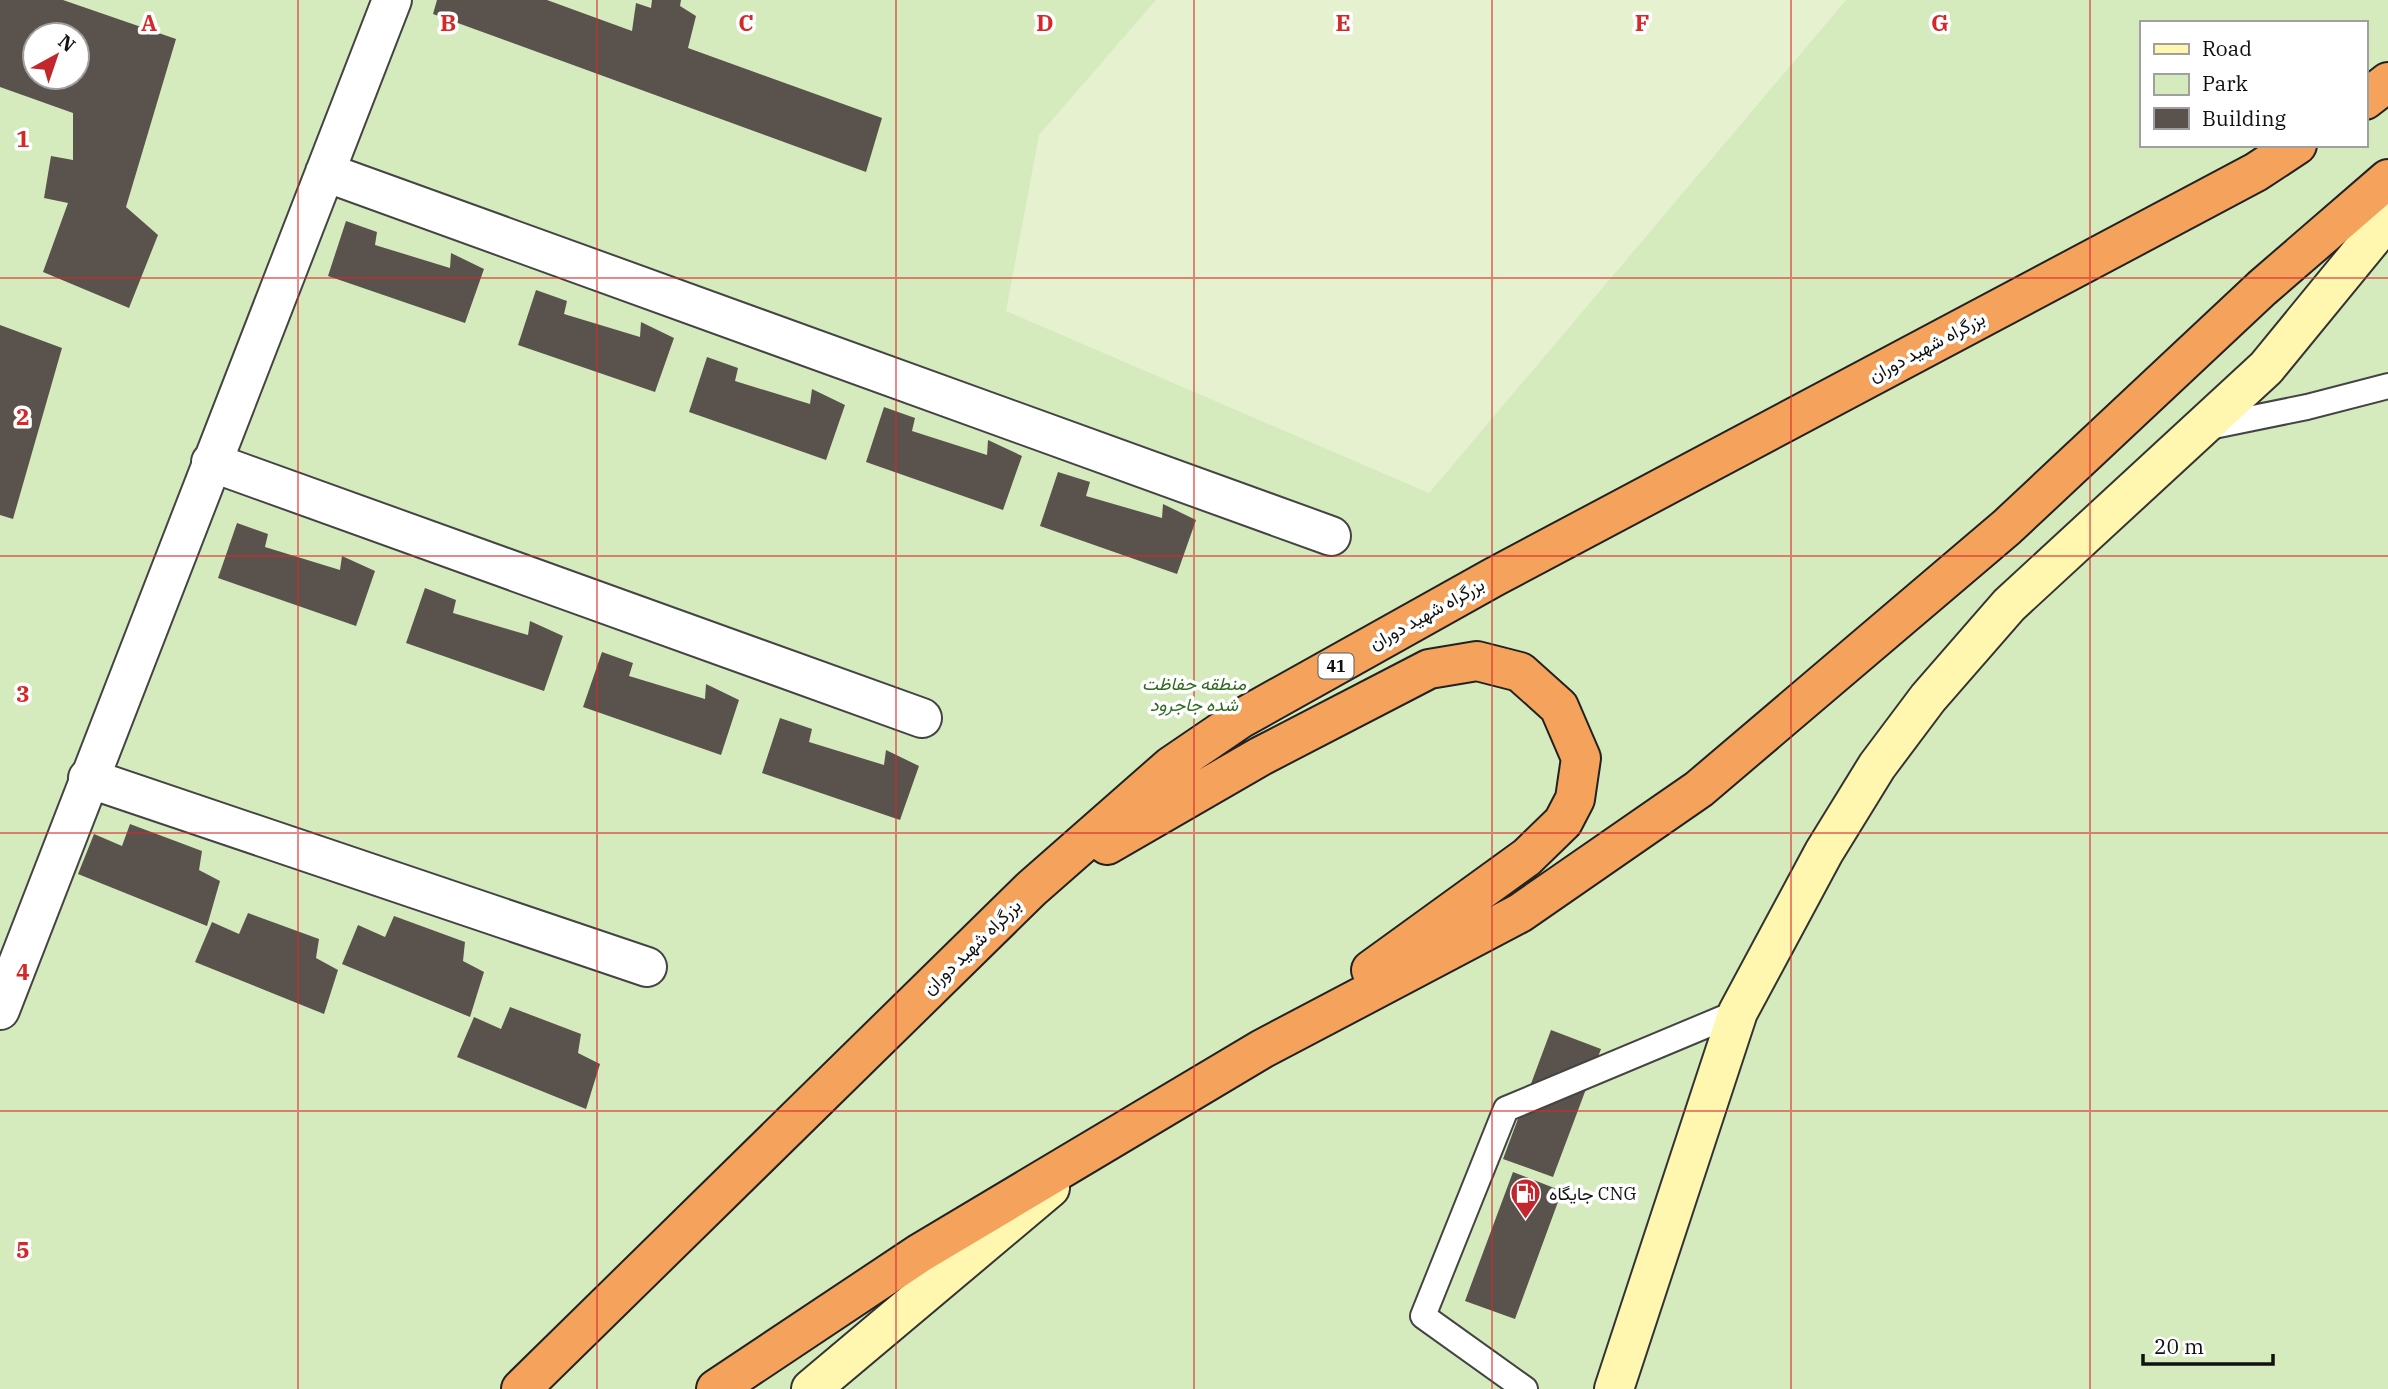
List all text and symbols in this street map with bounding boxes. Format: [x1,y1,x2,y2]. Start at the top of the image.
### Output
text: A [141,7,157,37]
text: B [440,7,456,37]
text: C [738,7,754,37]
text: D [1036,7,1054,37]
text: E [1335,7,1351,37]
text: F [1635,7,1649,37]
text: G [1931,7,1949,37]
north arrow [21,21,91,91]
legend [2140,21,2367,147]
text: N [53,29,80,57]
text: Road [2202,34,2252,62]
text: Park [2202,69,2249,97]
text: Building [2202,104,2287,132]
text: 1 [16,123,30,153]
street label: بزرگراه شهید دوران [1865,306,1989,387]
text: 2 [16,401,30,431]
street label: بزرگراه شهید دوران [1365,572,1488,655]
road number: 41 [1318,653,1354,678]
park label: منطقه حفاظت شده جاجرود [1142,672,1246,716]
text: 3 [16,678,30,708]
street label: بزرگراه شهید دوران [918,894,1026,999]
text: 4 [16,956,30,986]
fuel station icon: جایگاه CNG [1509,1177,1543,1221]
place label: جایگاه CNG [1549,1182,1637,1205]
text: 5 [16,1234,30,1264]
scale bar [2143,1322,2272,1366]
text: 20 m [2154,1332,2204,1360]

